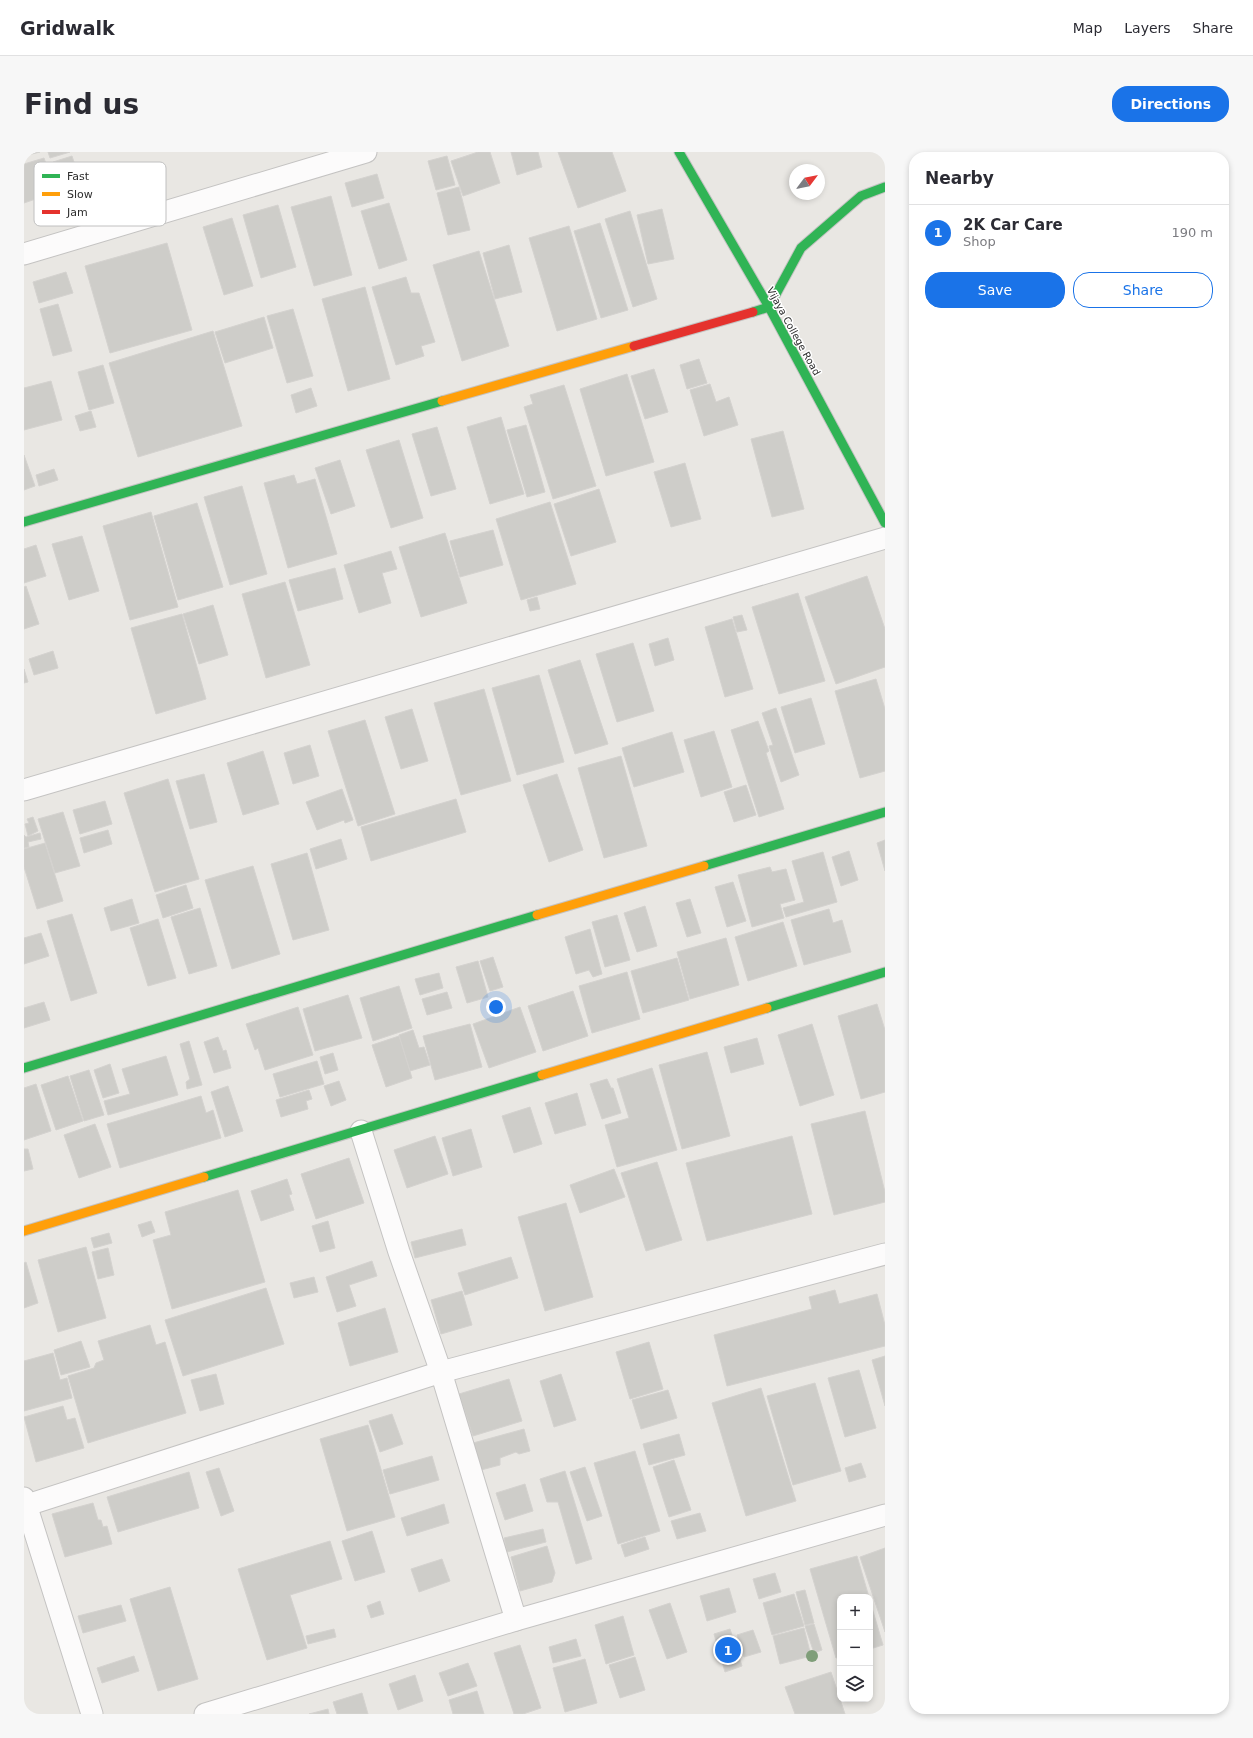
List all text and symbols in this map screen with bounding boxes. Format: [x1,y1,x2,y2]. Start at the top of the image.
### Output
text: Gridwalk [20,17,115,39]
text: Map [1073,20,1102,36]
text: Layers [1124,20,1171,36]
text: Share [1193,20,1233,36]
button: Directions [1112,86,1229,122]
text: Find us [24,88,139,121]
legend [34,162,166,226]
north arrow [789,164,825,200]
text: Nearby [925,168,994,188]
text: Fast [67,170,90,183]
text: Slow [67,188,93,201]
text: Jam [66,206,88,219]
text: 2K Car Care [963,216,1063,234]
text: 1 [933,225,943,240]
text: 190 m [1171,225,1213,240]
text: Shop [963,234,996,249]
button: Save [925,272,1065,308]
button: Share [1073,272,1213,308]
street label: Vijaya College Road [765,285,822,377]
your location [486,997,506,1017]
map controls [837,1594,873,1702]
button: + [837,1594,873,1630]
button: − [837,1630,873,1666]
pin: 1 [715,1635,741,1665]
button: layers [837,1666,873,1702]

